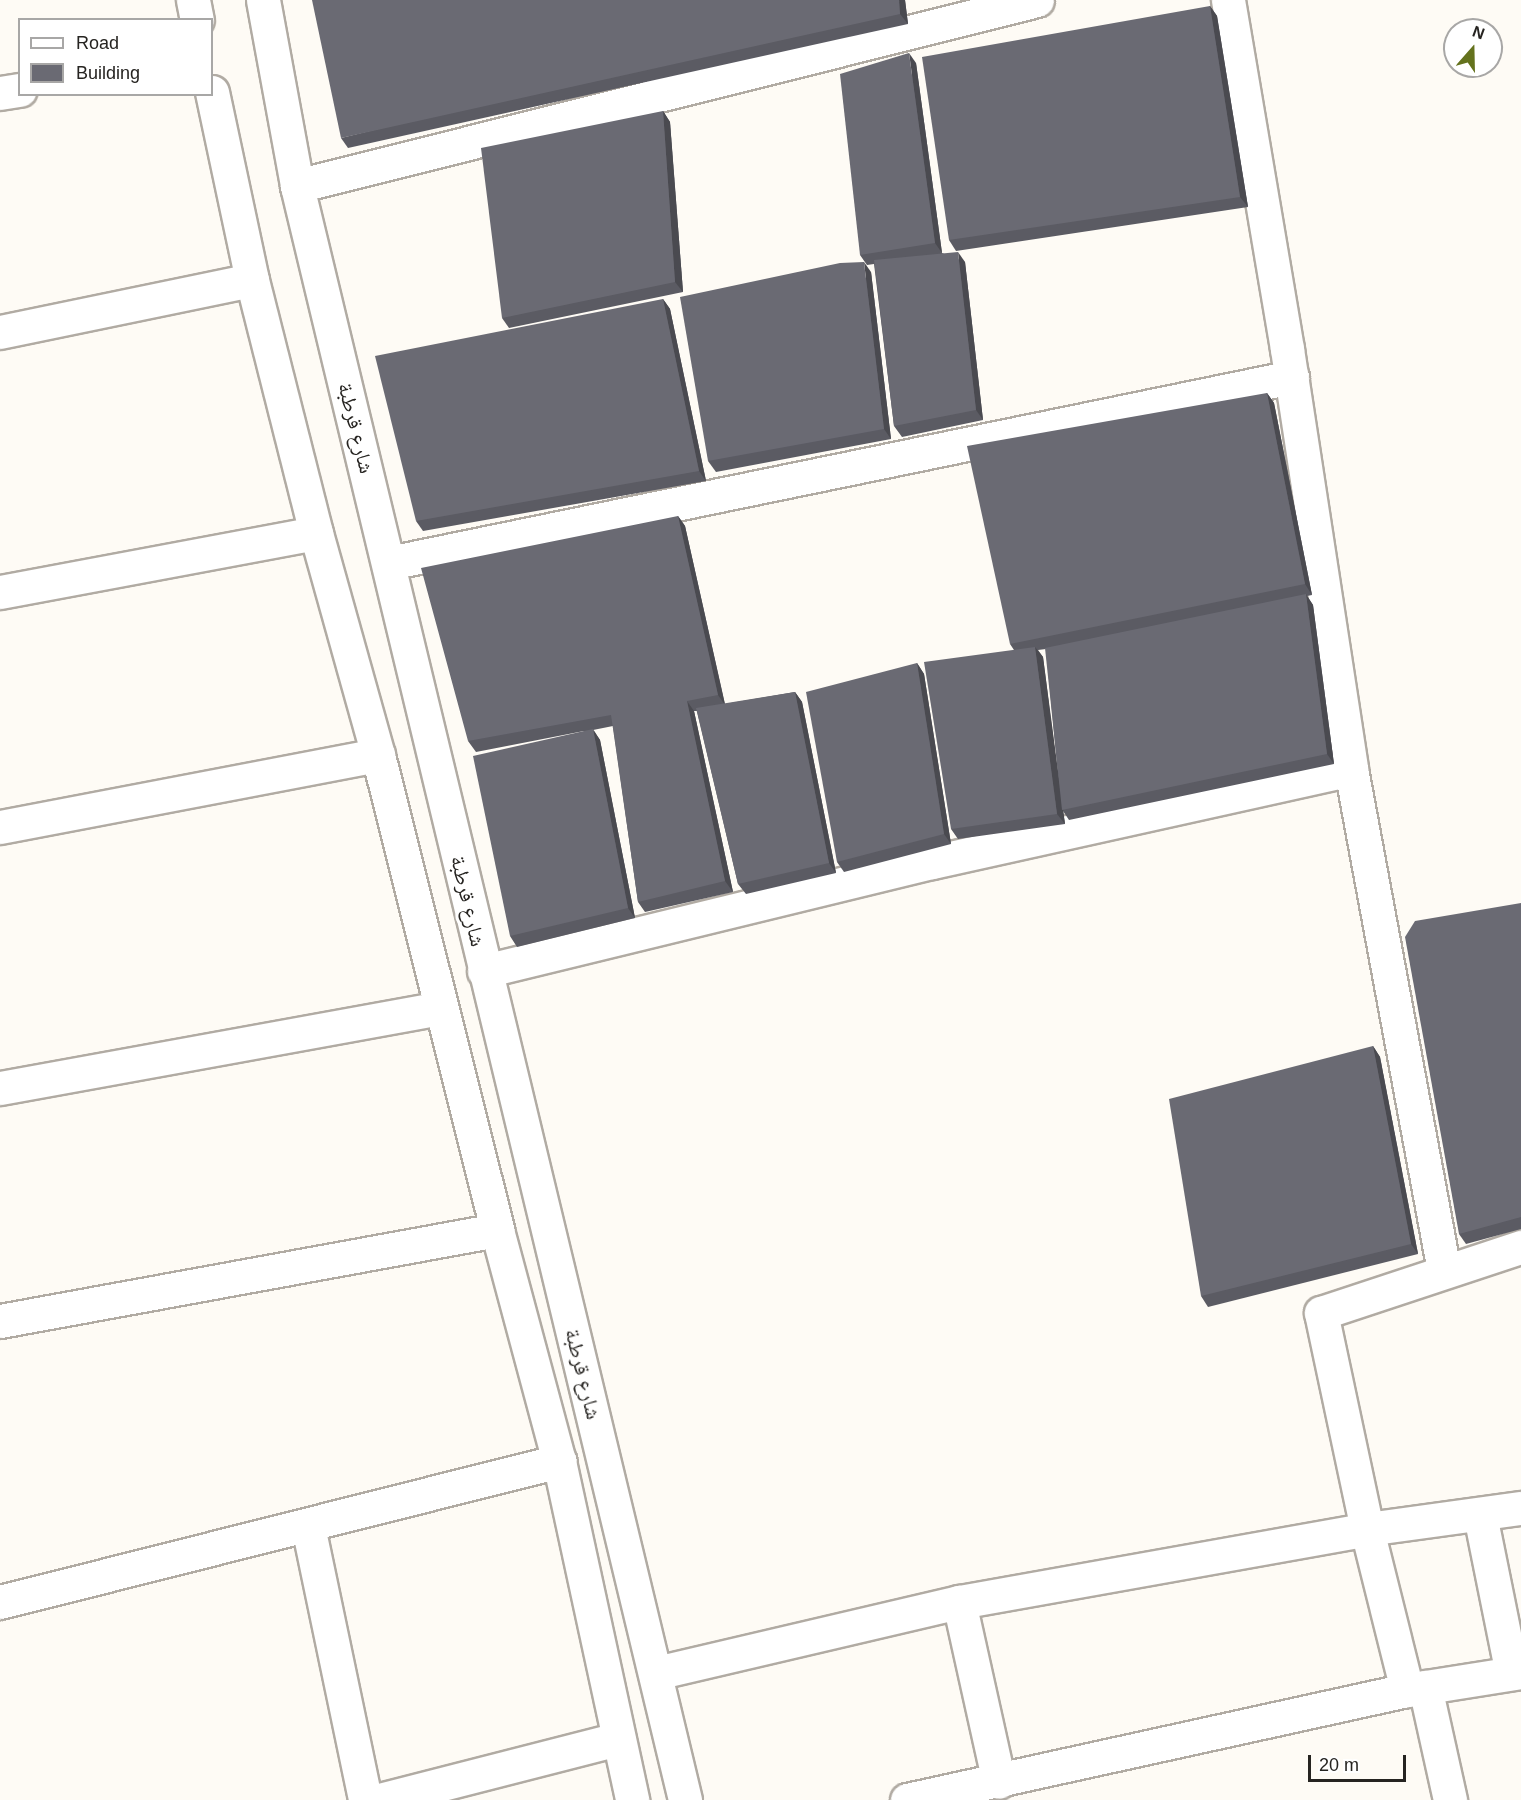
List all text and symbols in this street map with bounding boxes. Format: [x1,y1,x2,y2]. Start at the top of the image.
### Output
legend [18,18,213,96]
north arrow [1443,18,1503,78]
text: N [1470,23,1487,42]
text: Road [76,33,119,53]
text: Building [76,63,140,83]
street label: شارع قرطبة [333,380,379,476]
street label: شارع قرطبة [445,853,491,949]
street label: شارع قرطبة [560,1326,606,1422]
scale bar [1311,1743,1408,1781]
text: 20 m [1319,1755,1359,1775]

